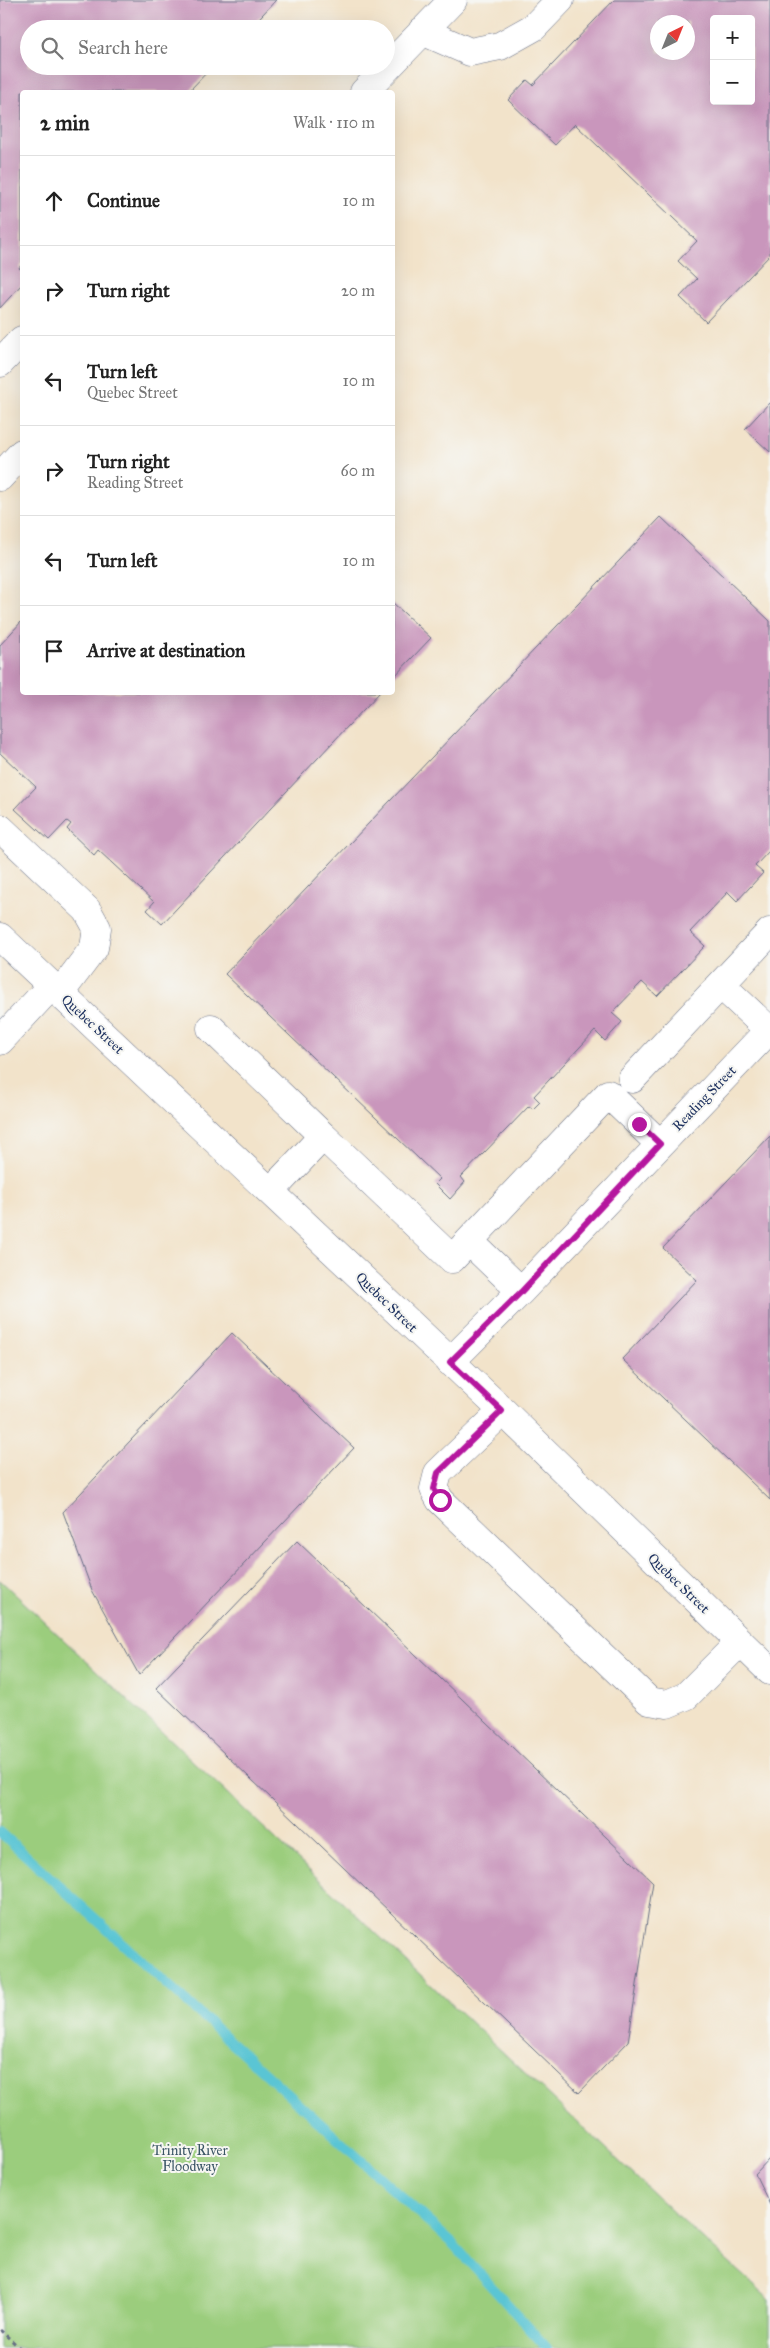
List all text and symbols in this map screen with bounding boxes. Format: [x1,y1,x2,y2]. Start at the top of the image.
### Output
north arrow [650,15,695,60]
map controls [710,15,755,105]
button: + [710,15,755,60]
search box [20,20,395,75]
icon: search [38,34,66,62]
text: Search here [78,36,168,59]
button: − [710,60,755,105]
text: 2 min [40,110,90,136]
text: Walk · 110 m [293,113,375,132]
icon: ahead [40,187,68,215]
text: Continue [87,189,160,212]
text: 10 m [343,191,375,210]
icon: right [40,277,68,305]
text: Turn right [87,279,170,302]
text: 20 m [341,281,375,300]
text: Turn left [87,360,157,383]
icon: left [40,367,68,395]
text: 10 m [343,371,375,390]
text: Quebec Street [87,383,178,402]
text: Turn right [87,450,170,473]
icon: right [40,457,68,485]
text: 60 m [341,461,375,480]
text: Reading Street [87,473,183,492]
icon: left [40,547,68,575]
text: Turn left [87,549,157,572]
text: 10 m [343,551,375,570]
icon: arrive [40,637,68,665]
text: Arrive at destination [87,639,245,662]
street label: Quebec Street [58,991,128,1058]
street label: Reading Street [669,1062,740,1135]
route end [628,1113,651,1136]
street label: Quebec Street [352,1269,421,1336]
route start [429,1489,452,1512]
street label: Quebec Street [644,1550,713,1617]
park label: Trinity River Floodway [152,2142,228,2175]

